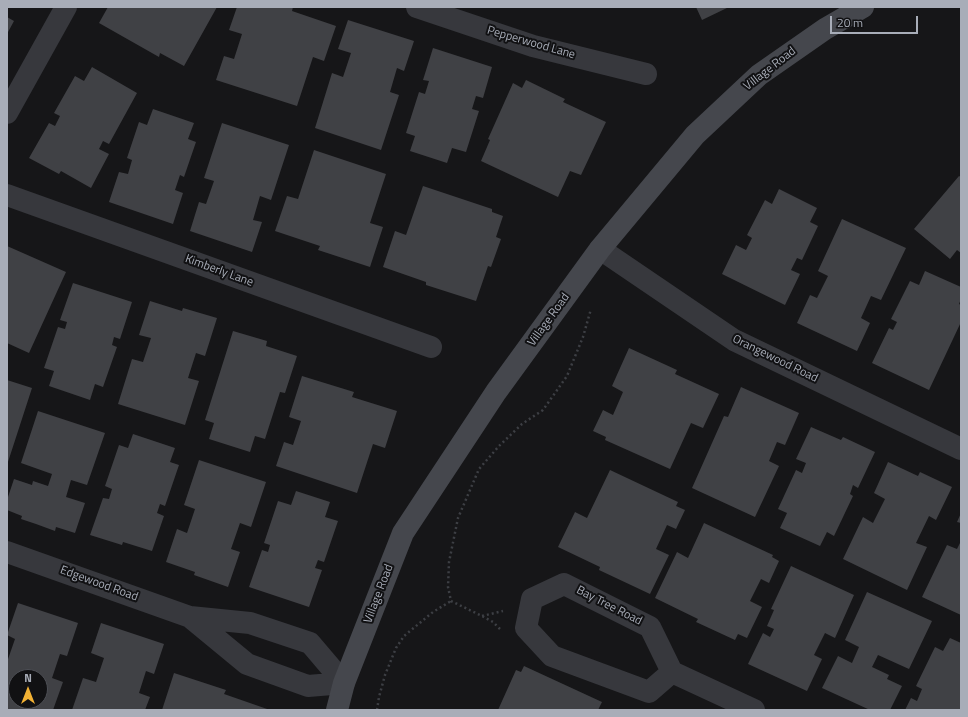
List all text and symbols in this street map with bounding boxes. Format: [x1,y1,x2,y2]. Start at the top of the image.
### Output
scale bar [832,8,920,34]
text: 20 m [837,13,863,32]
street label: Pepperwood Lane [485,24,577,62]
street label: Village Road [741,44,799,94]
street label: Kimberly Lane [183,252,255,290]
street label: Village Road [525,291,573,349]
street label: Orangewood Road [730,332,820,386]
street label: Village Road [361,562,397,626]
street label: Edgewood Road [58,563,140,605]
street label: Bay Tree Road [574,583,644,629]
north arrow [8,669,48,709]
text: N [24,670,32,686]

